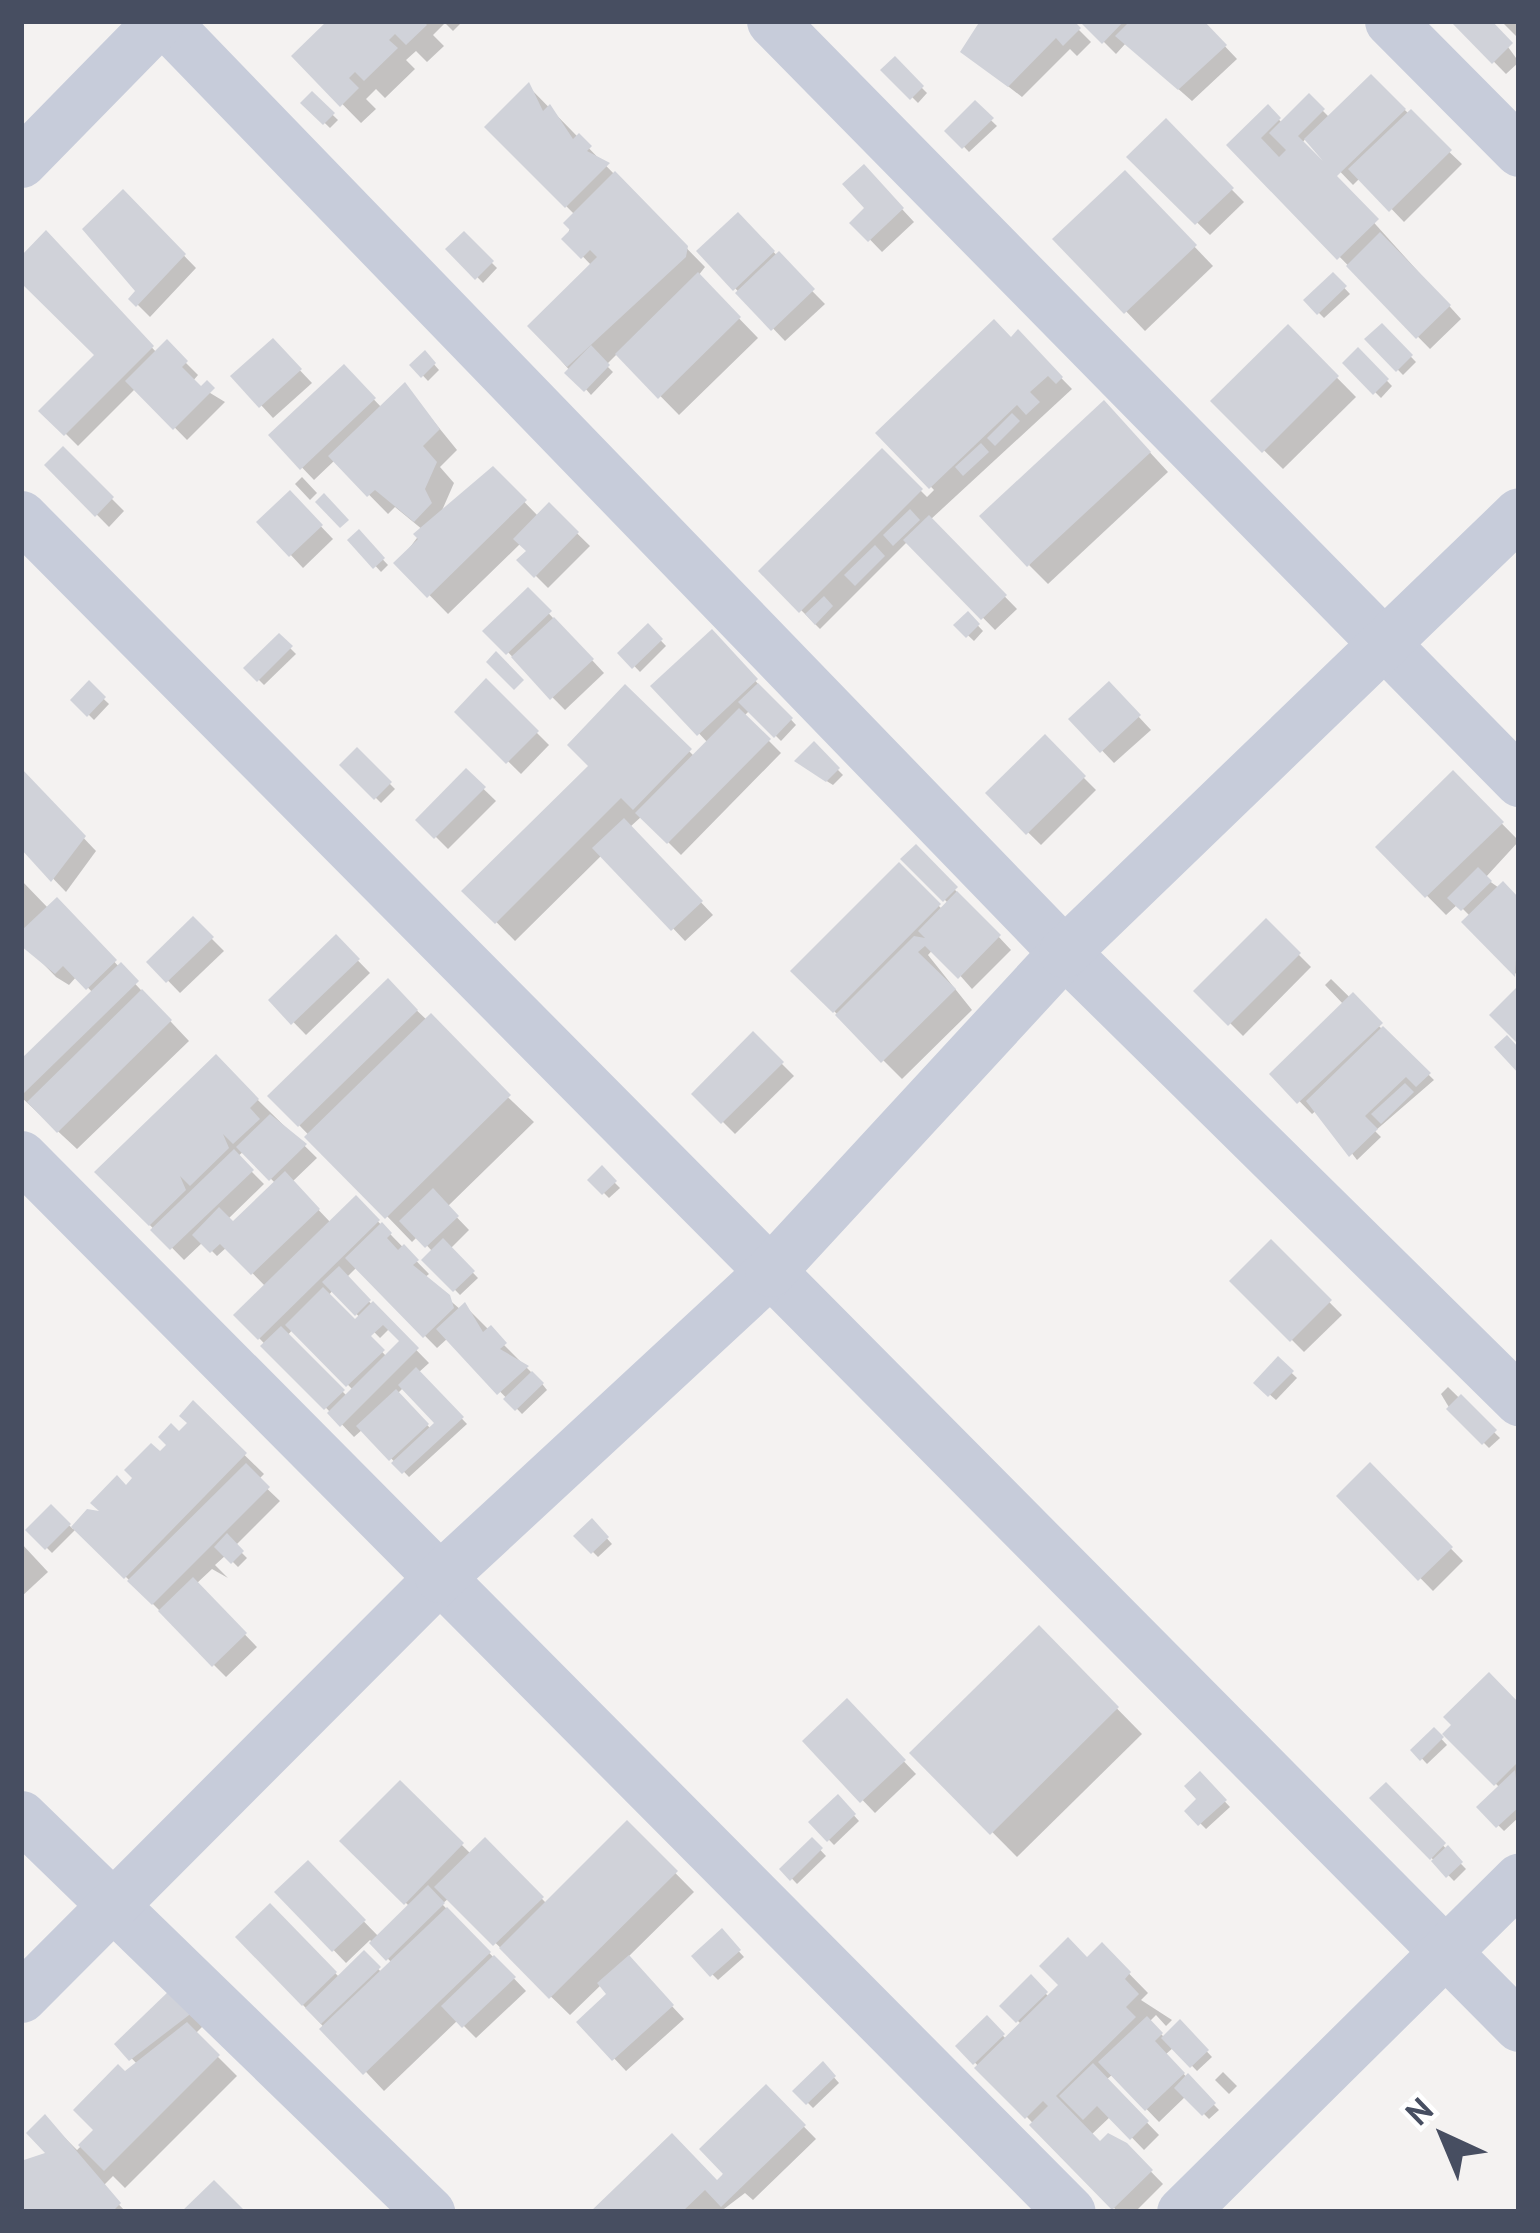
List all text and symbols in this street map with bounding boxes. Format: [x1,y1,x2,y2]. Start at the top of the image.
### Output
north arrow [1384,2077,1504,2197]
text: N [1396,2088,1441,2134]

